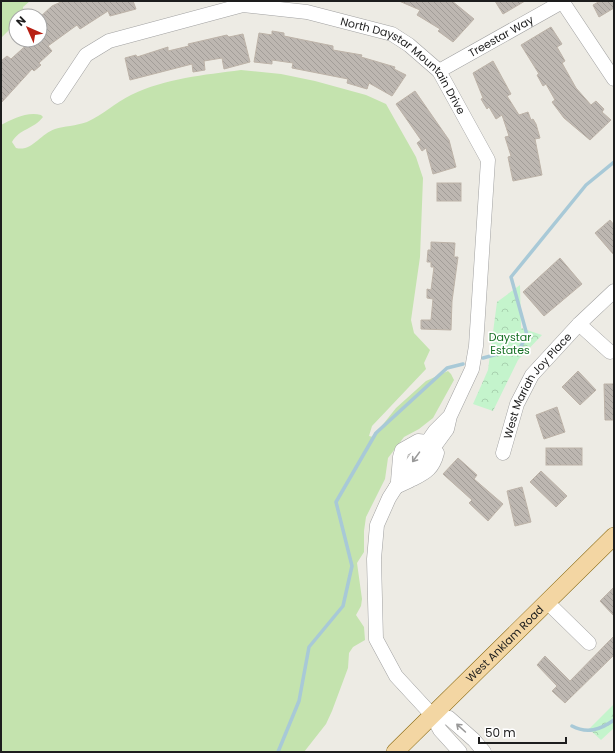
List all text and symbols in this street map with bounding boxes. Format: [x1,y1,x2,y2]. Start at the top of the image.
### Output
north arrow [8,8,48,48]
street label: Treestar Way [465,11,537,61]
text: N [12,12,30,30]
street label: North Daystar Mountain Drive [339,13,469,117]
park label: Daystar Estates [489,329,531,358]
street label: West Mariah Joy Place [499,329,575,441]
one-way arrow [412,451,420,462]
street label: West Anklam Road [462,602,547,686]
scale bar [479,719,566,745]
one-way arrow [456,723,466,733]
text: 50 m [485,724,516,741]

